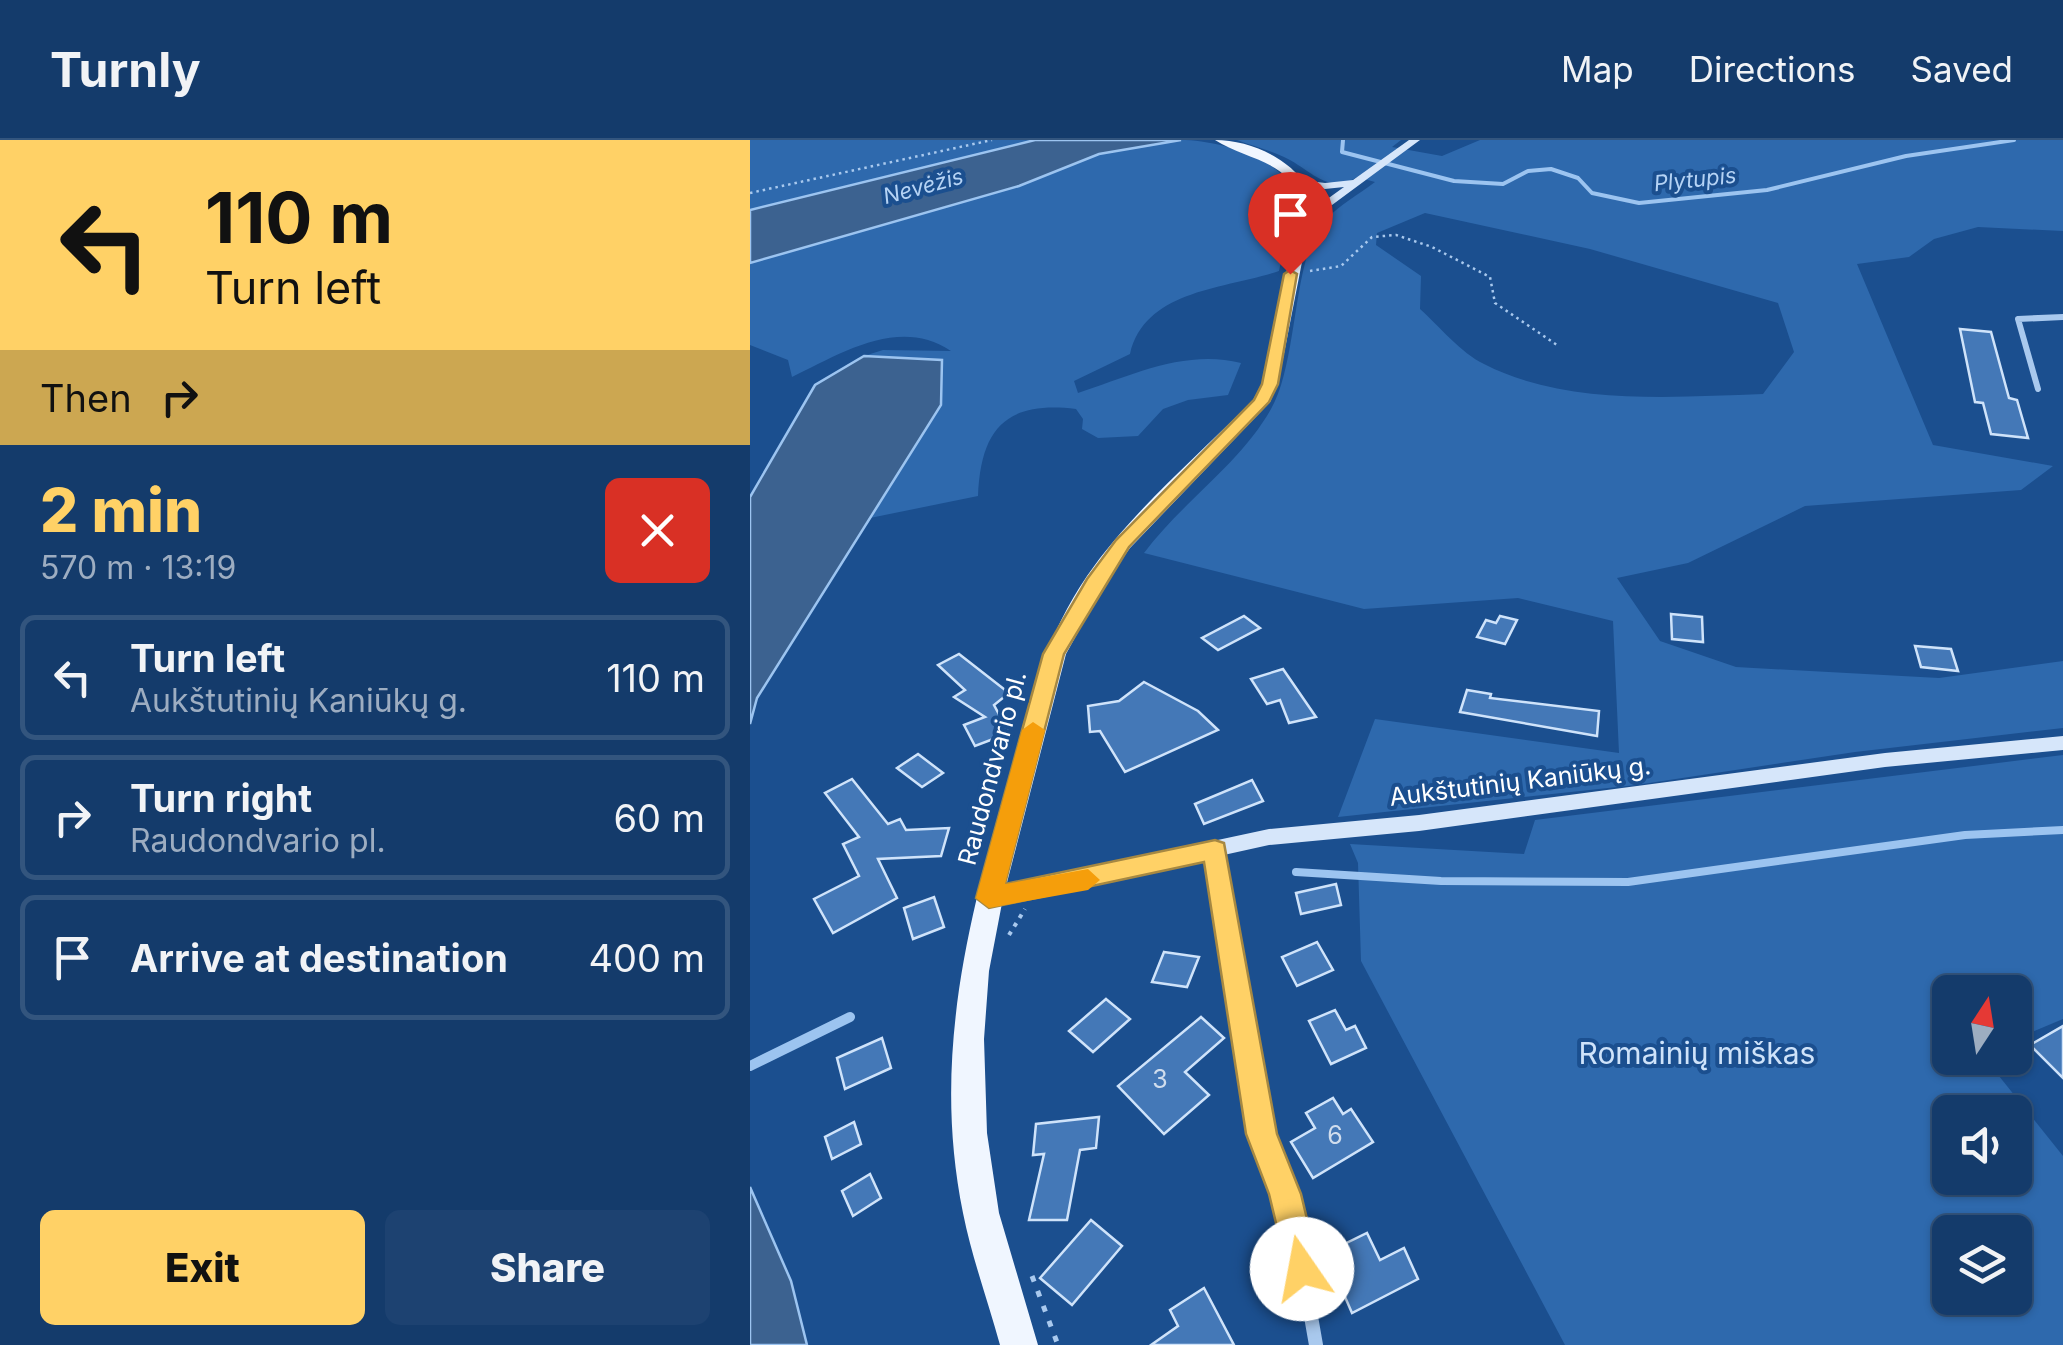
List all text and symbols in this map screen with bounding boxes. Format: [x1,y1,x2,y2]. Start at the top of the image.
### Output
text: Turnly [50,40,201,99]
text: Map [1561,48,1634,90]
text: Directions [1689,48,1856,90]
text: Saved [1911,48,2013,90]
water label: Plytupis [1652,162,1738,196]
water label: Nevėžis [880,163,966,209]
pin [1248,172,1333,275]
text: 110 m [205,175,393,260]
icon: left [40,180,170,310]
icon: arrive [1263,187,1318,242]
text: Turn left [205,260,381,315]
icon: right [152,370,207,425]
text: Then [40,375,132,421]
text: 2 min [40,474,202,546]
button: close [605,478,710,583]
text: 570 m · 13:19 [40,548,236,587]
text: Turn left [130,635,285,681]
icon: left [45,650,100,705]
text: 110 m [606,655,705,701]
street label: Raudondvario pl. [952,668,1032,868]
text: Aukštutinių Kaniūkų g. [130,681,467,720]
street label: Aukštutinių Kaniūkų g. [1388,750,1652,812]
text: Turn right [130,775,312,821]
icon: right [45,790,100,845]
text: 60 m [613,795,705,841]
text: Raudondvario pl. [130,821,386,860]
icon: arrive [45,930,100,985]
text: Arrive at destination [130,935,508,981]
text: 400 m [589,935,705,981]
north arrow [1932,975,2032,1075]
map controls [1932,975,2032,1315]
park label: Romainių miškas [1579,1035,1815,1071]
house number: 3 [1152,1064,1168,1094]
button: sound [1932,1095,2032,1195]
house number: 6 [1327,1120,1343,1150]
button: Exit [40,1210,365,1325]
button: Share [385,1210,710,1325]
button: layers [1932,1215,2032,1315]
position arrow [1250,1217,1354,1321]

